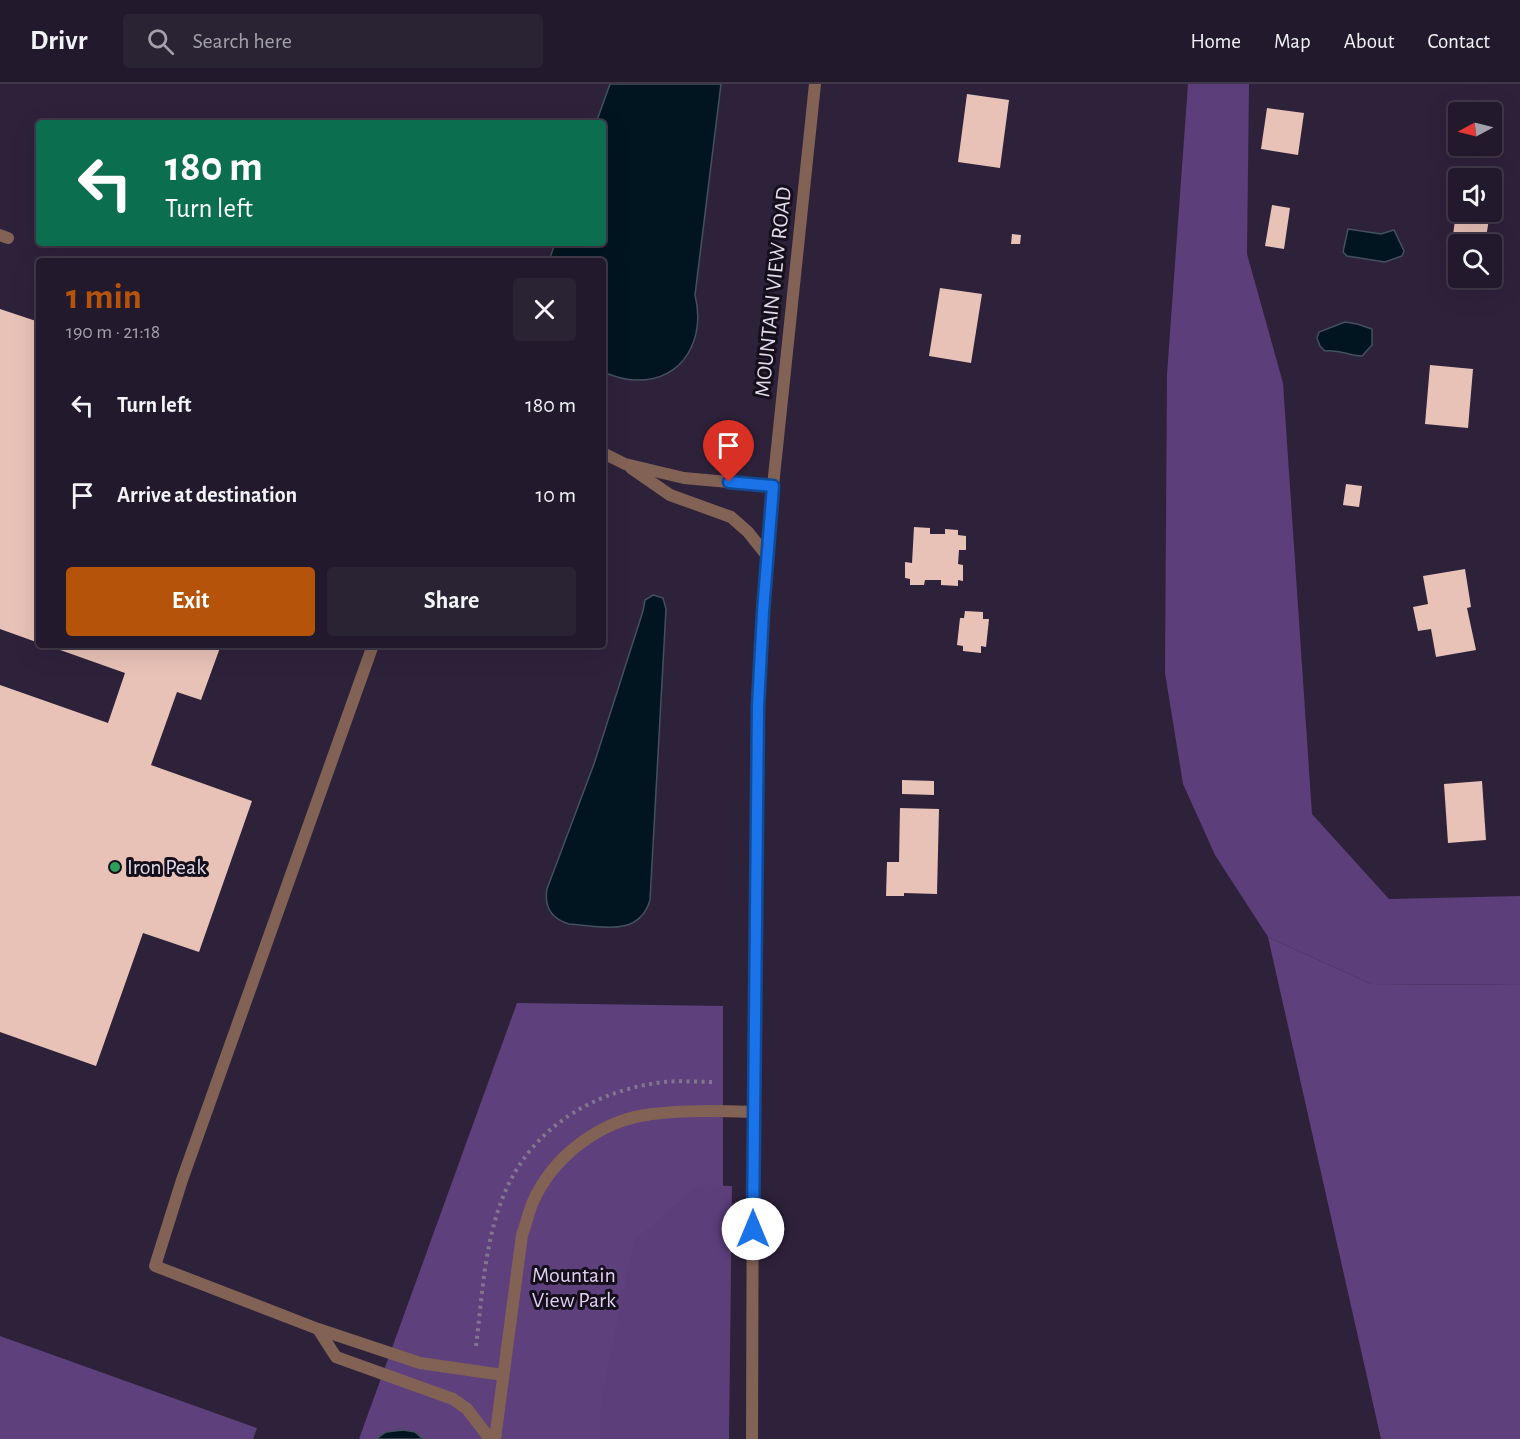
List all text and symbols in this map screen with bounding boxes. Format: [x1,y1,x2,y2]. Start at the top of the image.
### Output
search box [123,14,543,68]
icon: search [144,25,177,58]
text: Drivr [30,27,87,55]
text: Search here [192,30,292,52]
text: Home [1190,31,1241,52]
text: Map [1274,31,1311,52]
text: About [1344,31,1394,52]
text: Contact [1427,31,1490,52]
north arrow [1448,102,1502,156]
map controls [1448,102,1502,288]
icon: left [66,144,144,222]
text: 180 m [165,146,263,188]
button: sound [1448,168,1502,222]
street label: MOUNTAIN VIEW ROAD [751,186,795,398]
text: Turn left [165,195,253,222]
button: search [1448,234,1502,288]
button: close [513,278,576,341]
text: 1 min [66,279,142,315]
text: 190 m · 21:18 [66,322,160,342]
icon: left [66,389,99,422]
text: Turn left [117,394,191,416]
text: 180 m [525,394,576,416]
pin [703,420,754,482]
icon: arrive [712,429,745,462]
icon: arrive [66,479,99,512]
text: Arrive at destination [117,484,297,506]
text: 10 m [536,484,576,506]
button: Exit [66,567,315,636]
button: Share [327,567,576,636]
place label: Iron Peak [127,856,206,878]
marker: Iron Peak [108,860,122,874]
position arrow [721,1197,785,1261]
park label: Mountain View Park [532,1264,616,1311]

